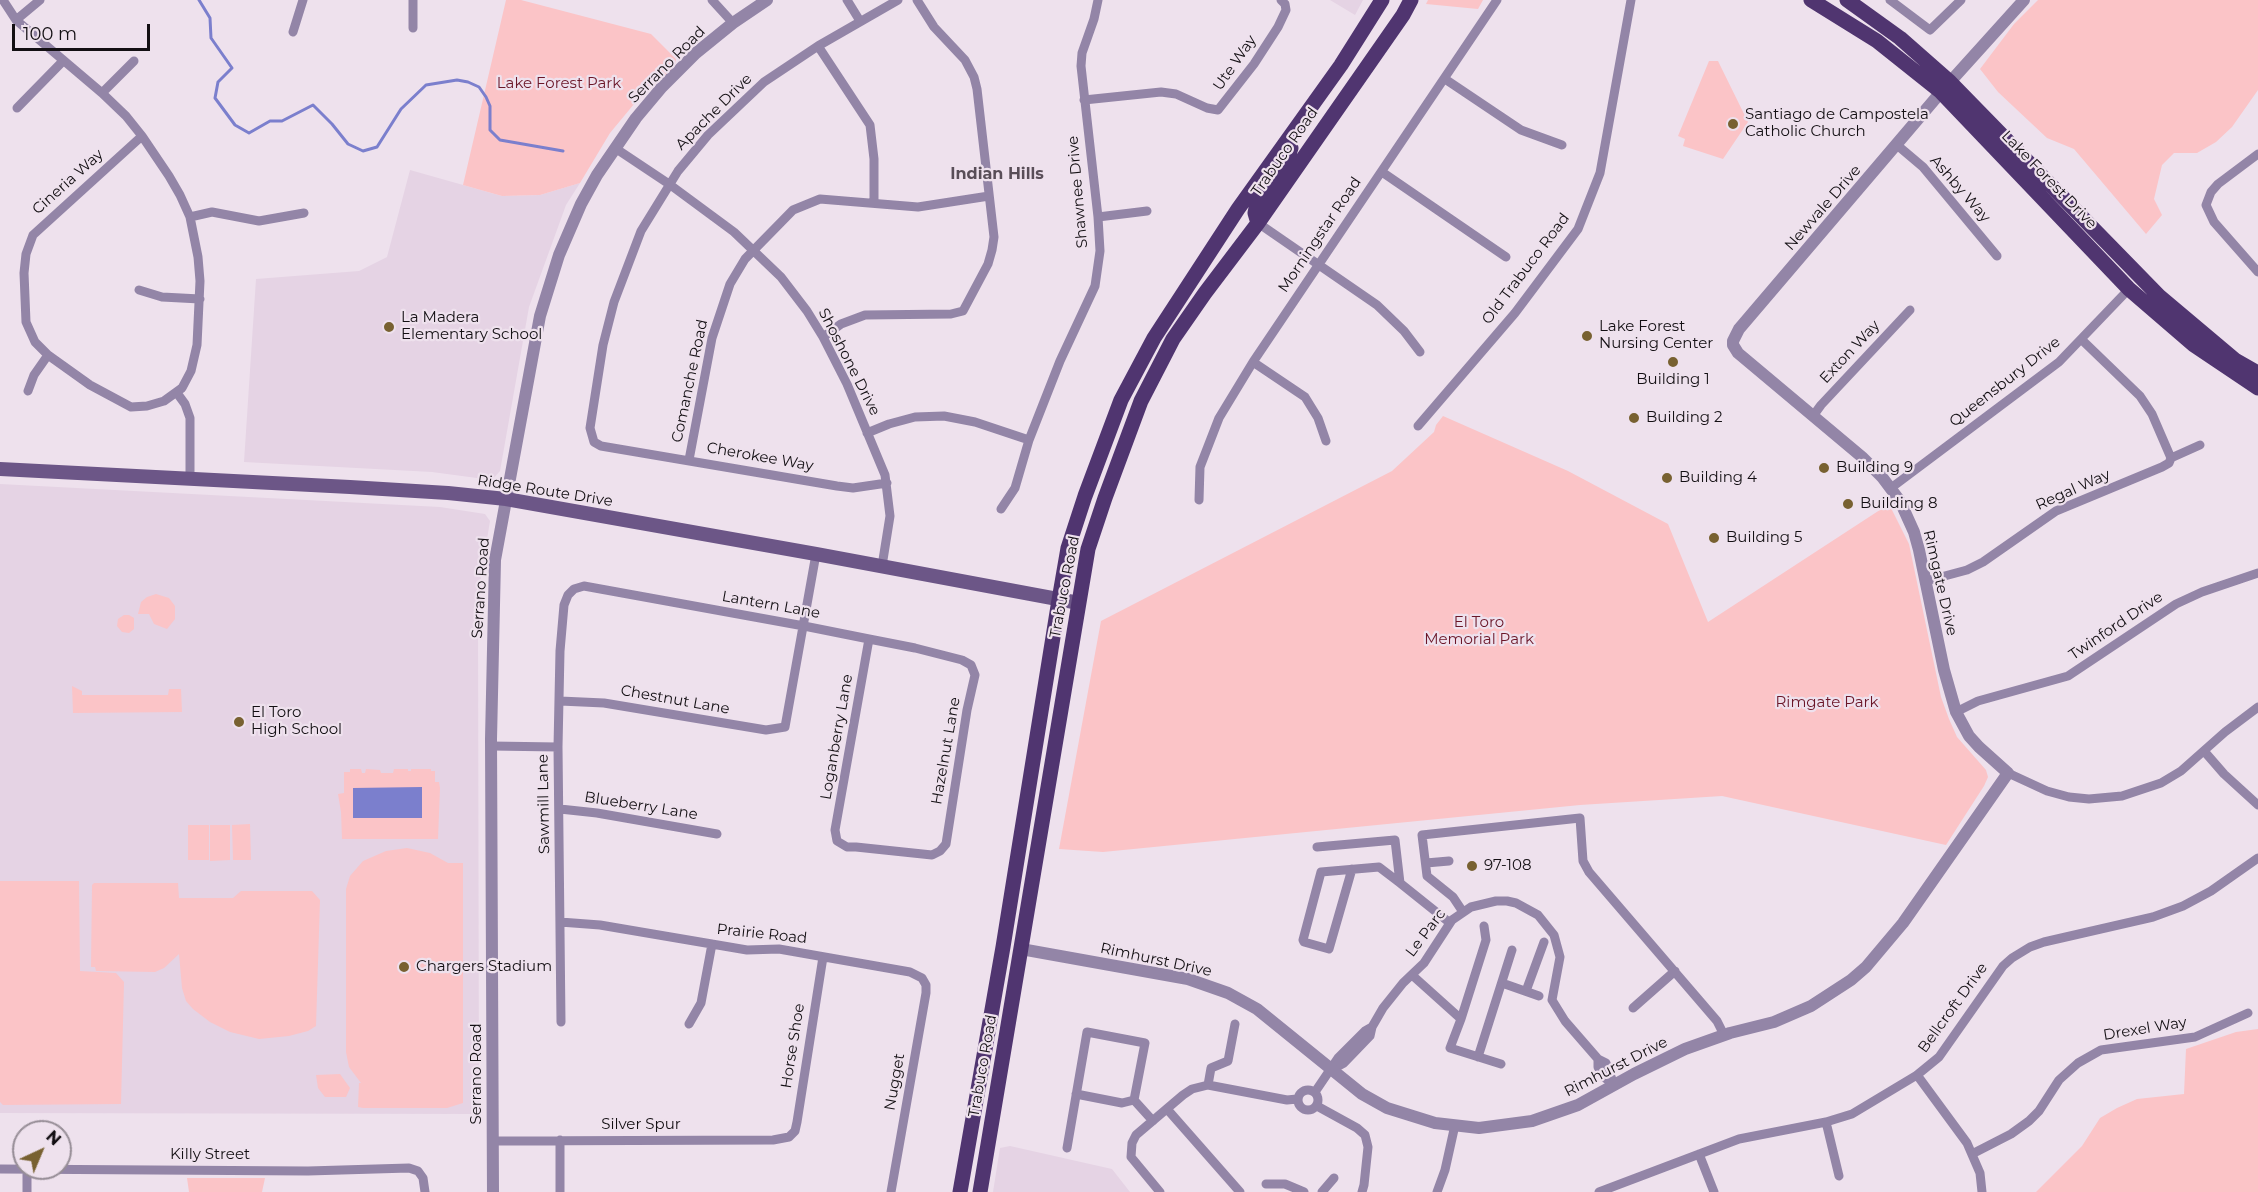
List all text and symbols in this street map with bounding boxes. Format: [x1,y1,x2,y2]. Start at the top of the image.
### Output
scale bar [15,12,153,50]
text: 100 m [23,23,77,45]
street label: Serrano Road [625,23,709,107]
street label: Ute Way [1210,32,1260,94]
street label: Apache Drive [672,70,756,154]
park label: Lake Forest Park [497,75,621,93]
street label: Trabuco Road [1248,104,1322,200]
place label: Santiago de Campostela Catholic Church [1745,106,1929,141]
marker: Santiago de Campostela Catholic Church [1726,117,1740,131]
street label: Lake Forest Drive [1998,127,2100,233]
street label: Shawnee Drive [1064,135,1092,249]
street label: Cineria Way [29,145,107,219]
street label: Ashby Way [1926,152,1994,226]
street label: Newvale Drive [1781,162,1865,254]
district label: Indian Hills [950,164,1044,184]
street label: Morningstar Road [1275,174,1365,296]
street label: Old Trabuco Road [1478,210,1574,328]
street label: Shoshone Drive [814,305,884,419]
place label: La Madera Elementary School [401,309,542,344]
street label: Exton Way [1816,317,1884,387]
street label: Comanche Road [668,318,712,444]
place label: Lake Forest Nursing Center [1599,318,1713,353]
marker: La Madera Elementary School [382,320,396,334]
marker: Lake Forest Nursing Center [1580,329,1594,343]
street label: Queensbury Drive [1946,333,2064,431]
marker: Building 1 [1666,355,1680,369]
place label: Building 1 [1636,371,1710,389]
place label: Building 2 [1646,409,1723,427]
marker: Building 2 [1627,411,1641,425]
street label: Cherokee Way [705,439,815,475]
place label: Building 9 [1836,459,1913,477]
marker: Building 9 [1817,461,1831,475]
street label: Regal Way [2033,466,2113,514]
place label: Building 4 [1679,469,1757,487]
street label: Ridge Route Drive [476,471,614,511]
marker: Building 4 [1660,471,1674,485]
place label: Building 8 [1860,495,1938,513]
marker: Building 8 [1841,497,1855,511]
street label: Rimgate Drive [1919,528,1961,638]
place label: Building 5 [1726,529,1802,547]
marker: Building 5 [1707,531,1721,545]
street label: Trabuco Road [1046,534,1084,640]
street label: Serrano Road [468,537,494,639]
street label: Lantern Lane [720,587,822,623]
street label: Twinford Drive [2066,588,2166,664]
park label: El Toro Memorial Park [1424,614,1534,649]
street label: Loganberry Lane [817,673,857,801]
street label: Chestnut Lane [619,682,731,718]
park label: Rimgate Park [1776,694,1878,712]
street label: Hazelnut Lane [928,696,964,806]
place label: El Toro High School [251,704,342,739]
marker: El Toro High School [232,715,246,729]
street label: Sawmill Lane [534,754,554,854]
street label: Blueberry Lane [583,788,699,824]
place label: 97-108 [1484,857,1531,875]
marker: 97-108 [1465,859,1479,873]
street label: Le Parc [1402,905,1450,961]
street label: Prairie Road [716,920,808,948]
street label: Rimhurst Drive [1099,939,1213,981]
place label: Chargers Stadium [416,958,552,976]
marker: Chargers Stadium [397,960,411,974]
street label: Bellcroft Drive [1914,960,1992,1056]
street label: Horse Shoe [777,1002,809,1090]
street label: Trabuco Road [965,1013,1001,1119]
street label: Drexel Way [2102,1014,2188,1044]
street label: Serrano Road [468,1023,486,1125]
street label: Rimhurst Drive [1561,1033,1671,1101]
street label: Nugget [881,1052,909,1112]
street label: Silver Spur [601,1116,681,1134]
north arrow [12,1120,72,1180]
text: N [42,1127,65,1149]
street label: Killy Street [170,1146,250,1164]

